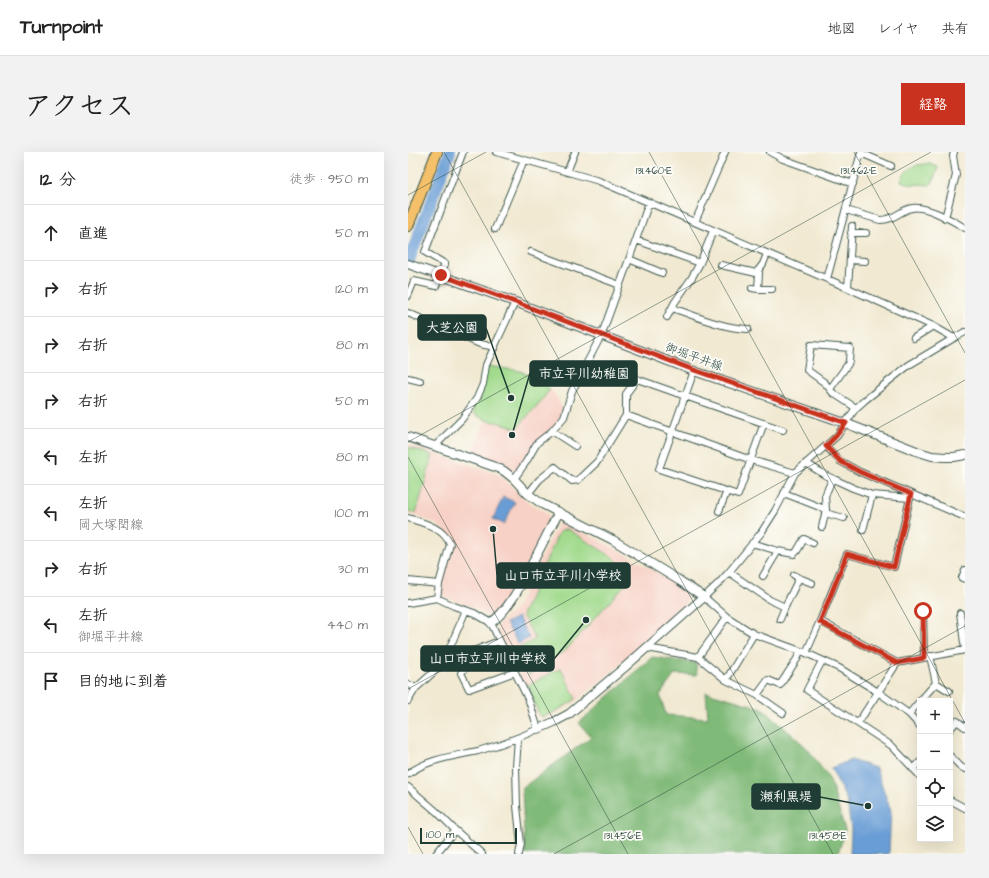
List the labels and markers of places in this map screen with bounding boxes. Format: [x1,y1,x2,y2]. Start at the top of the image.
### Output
callout: 大芝公園 [418,315,486,340]
callout: 市立平川幼稚園 [530,361,637,386]
callout: 山口市立平川小学校 [497,563,630,588]
callout: 山口市立平川中学校 [421,646,554,671]
callout: 瀬利黒堤 [752,784,820,809]

